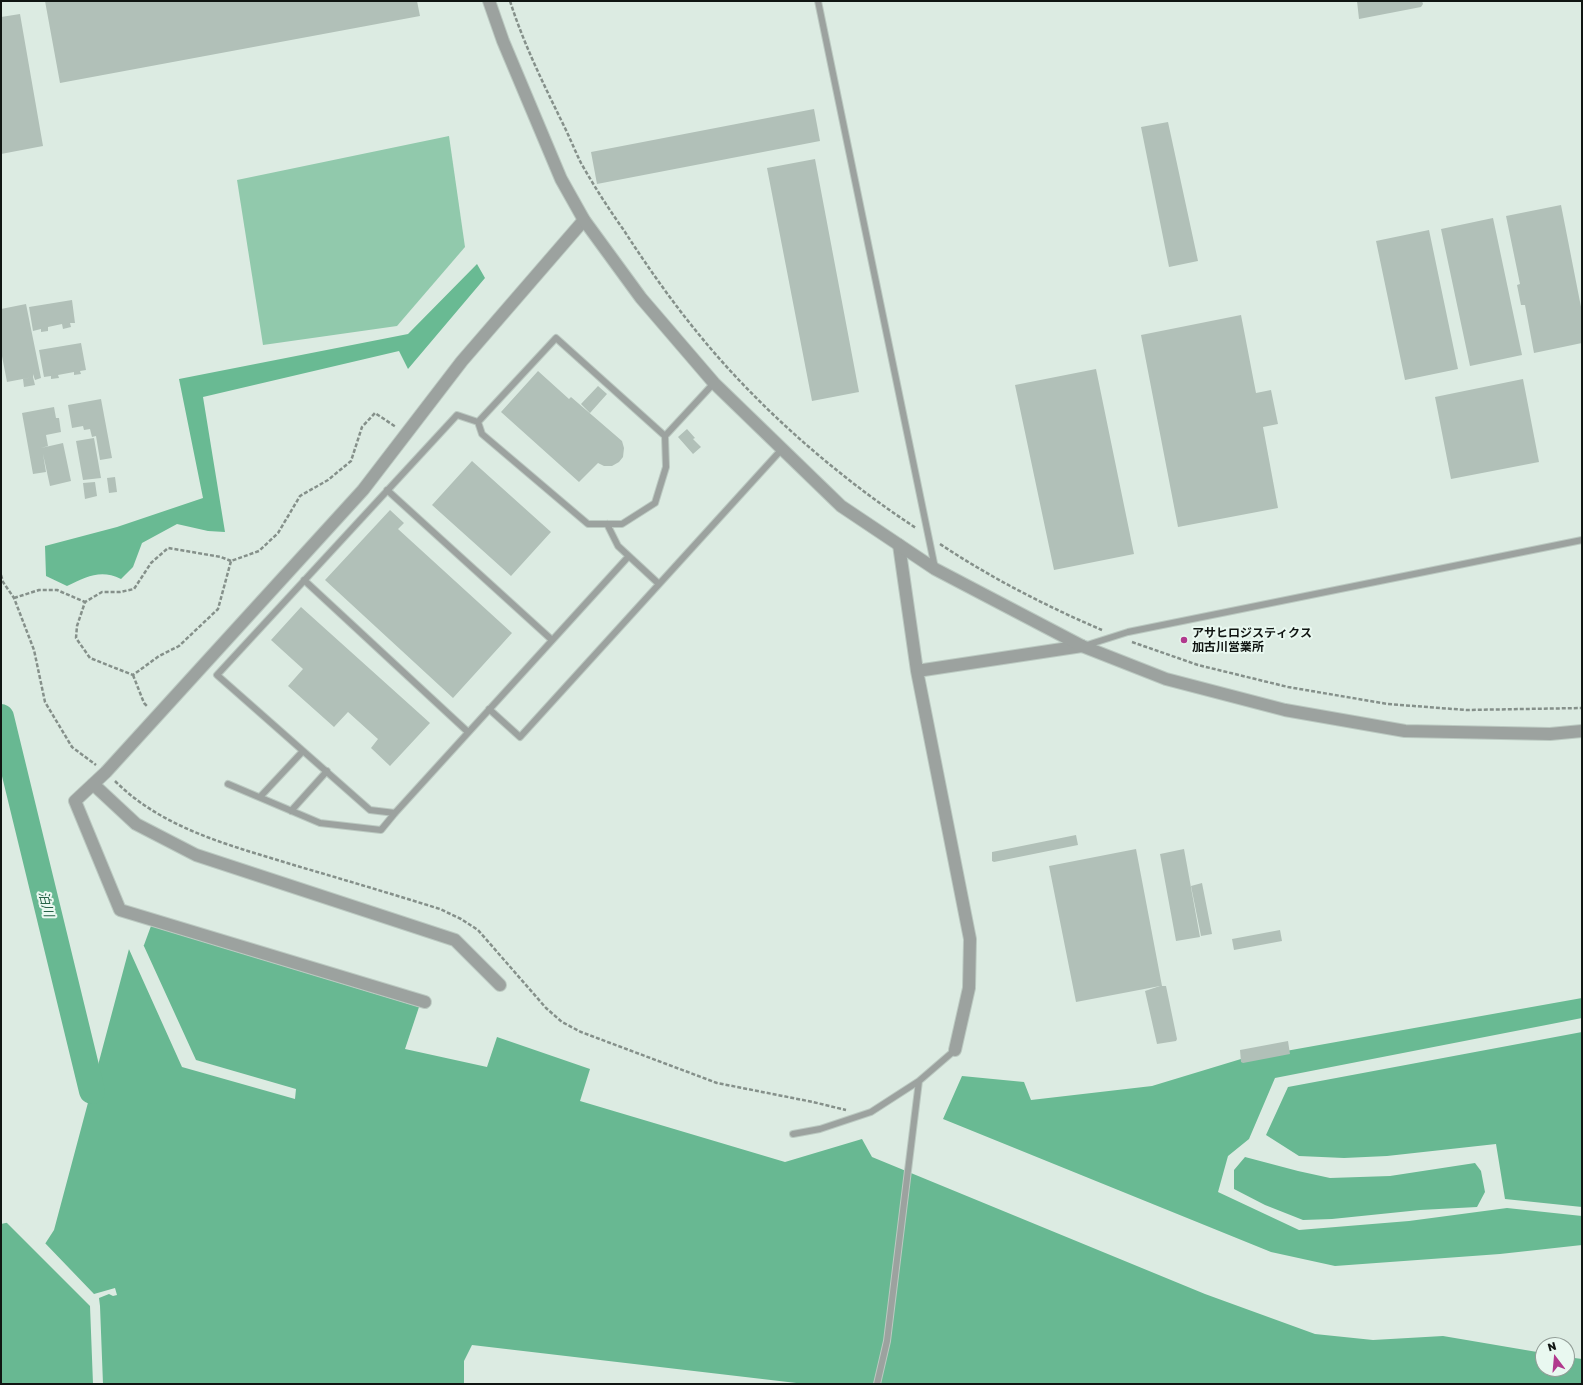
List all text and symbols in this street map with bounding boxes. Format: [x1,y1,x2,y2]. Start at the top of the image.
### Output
place label: アサヒロジスティクス 加古川営業所 [1192,626,1312,654]
marker: アサヒロジスティクス 加古川営業所 [1179,635,1189,645]
water label: 泊川 [35,889,57,919]
north arrow [1535,1337,1575,1377]
text: N [1546,1339,1558,1353]

